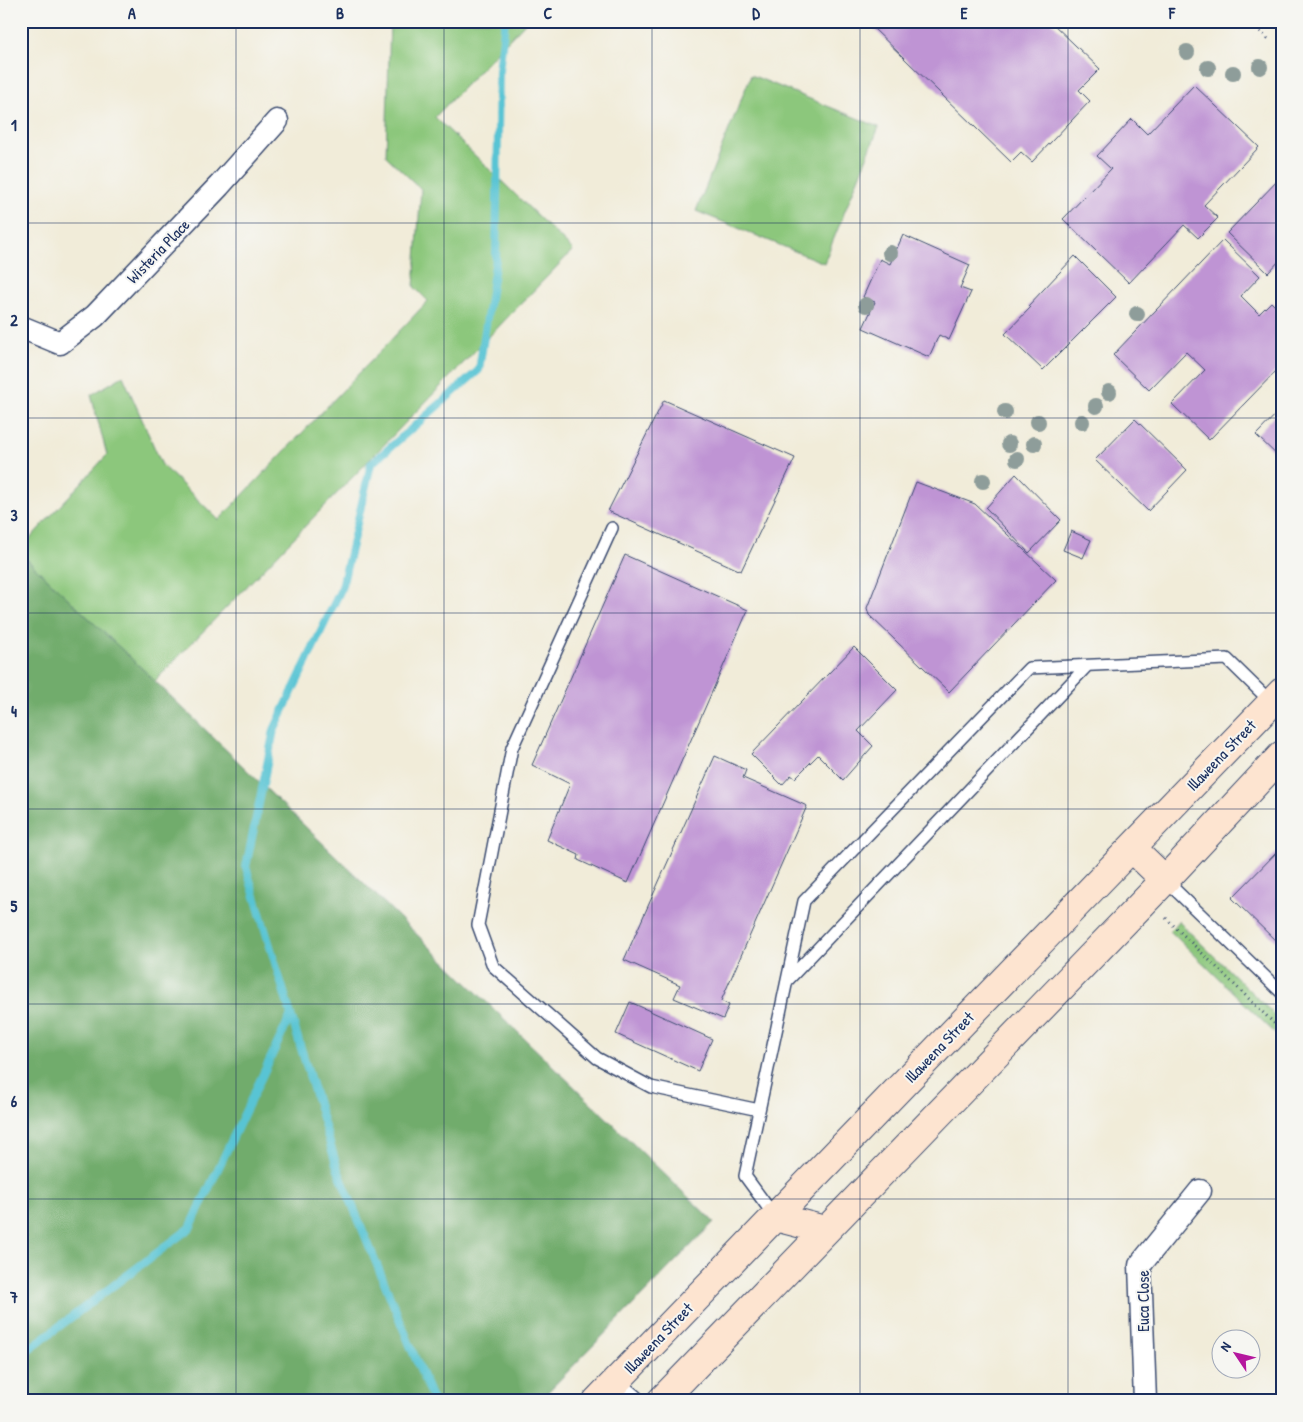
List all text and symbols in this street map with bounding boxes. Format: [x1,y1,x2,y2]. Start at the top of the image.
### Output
text: A [128,2,136,24]
text: B [336,2,344,24]
text: C [544,2,553,24]
text: D [752,2,760,24]
text: E [960,2,968,24]
text: F [1168,2,1176,24]
text: 1 [11,114,17,136]
street label: Wisteria Place [122,213,195,288]
text: 2 [10,309,18,331]
text: 3 [10,504,18,526]
text: 4 [11,700,17,722]
street label: Illaweena Street [1181,714,1261,796]
text: 5 [11,895,18,917]
street label: Illaweena Street [899,1006,979,1088]
text: 6 [11,1090,18,1112]
street label: Euca Close [1132,1270,1154,1332]
text: 7 [9,1286,18,1308]
street label: Illaweena Street [618,1297,698,1379]
north arrow [1210,1330,1260,1380]
text: N [1215,1337,1235,1355]

